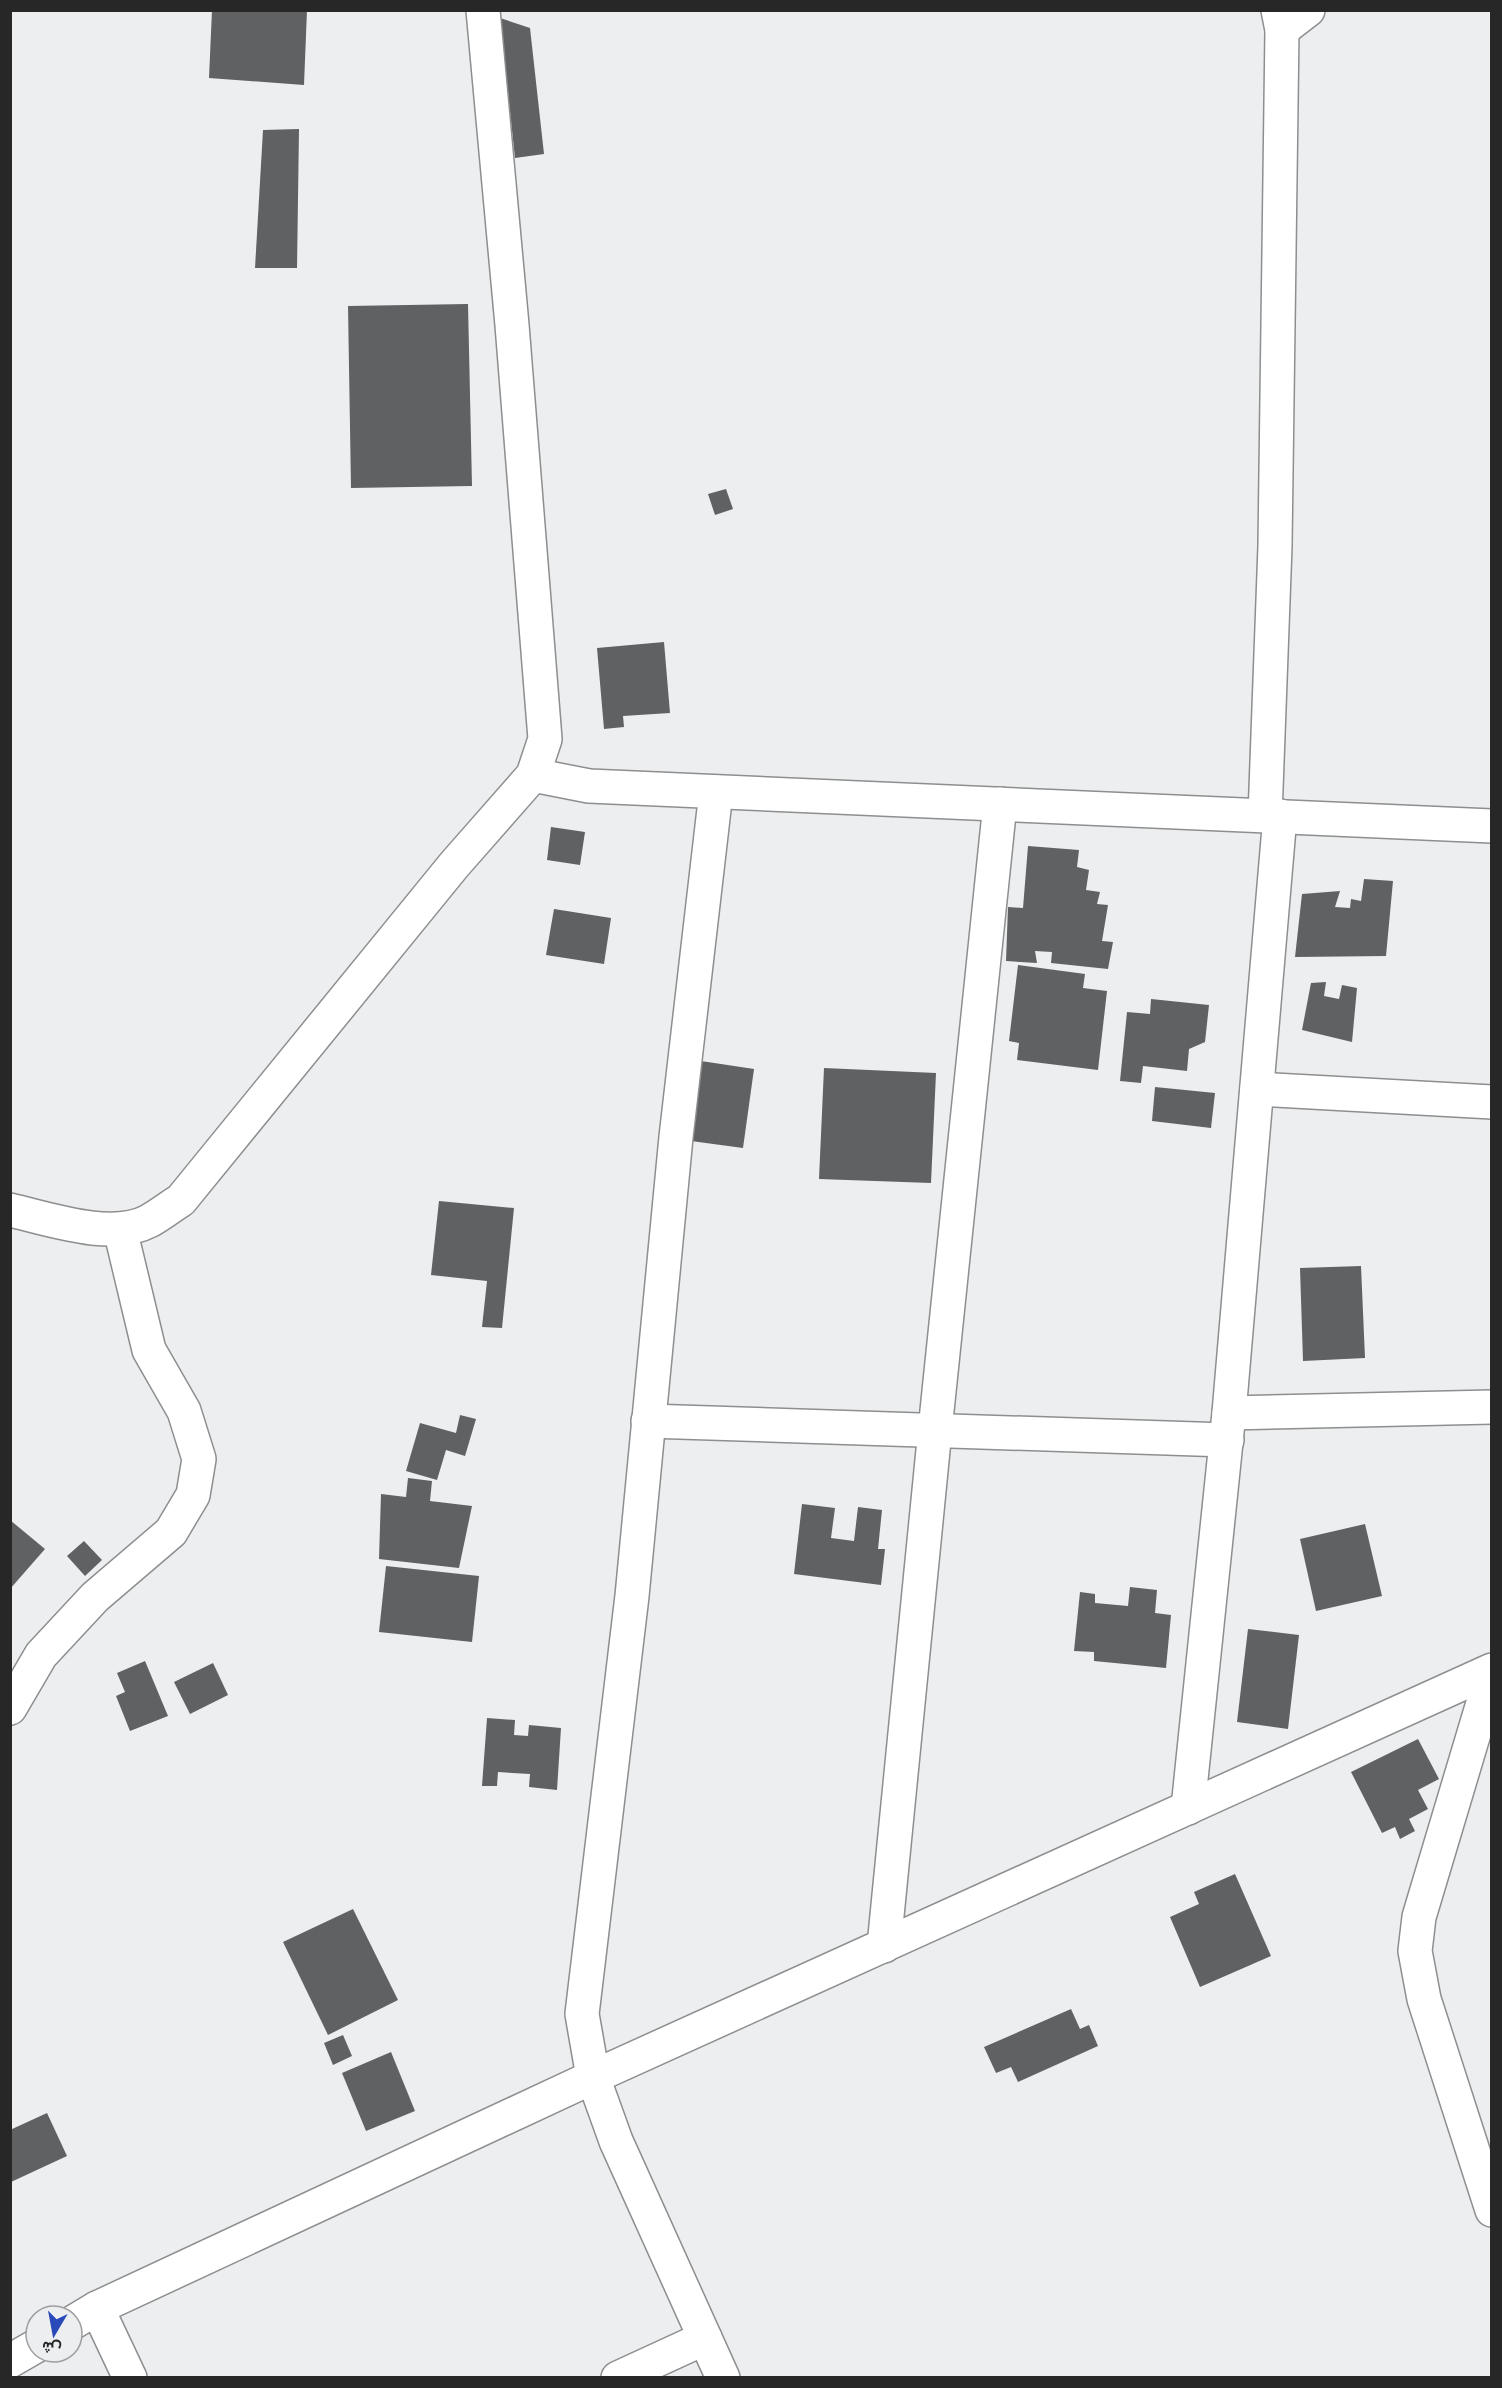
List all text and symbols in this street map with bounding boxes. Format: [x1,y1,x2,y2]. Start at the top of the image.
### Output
north arrow [24,2304,84,2364]
text: ش [41,2336,63,2358]

